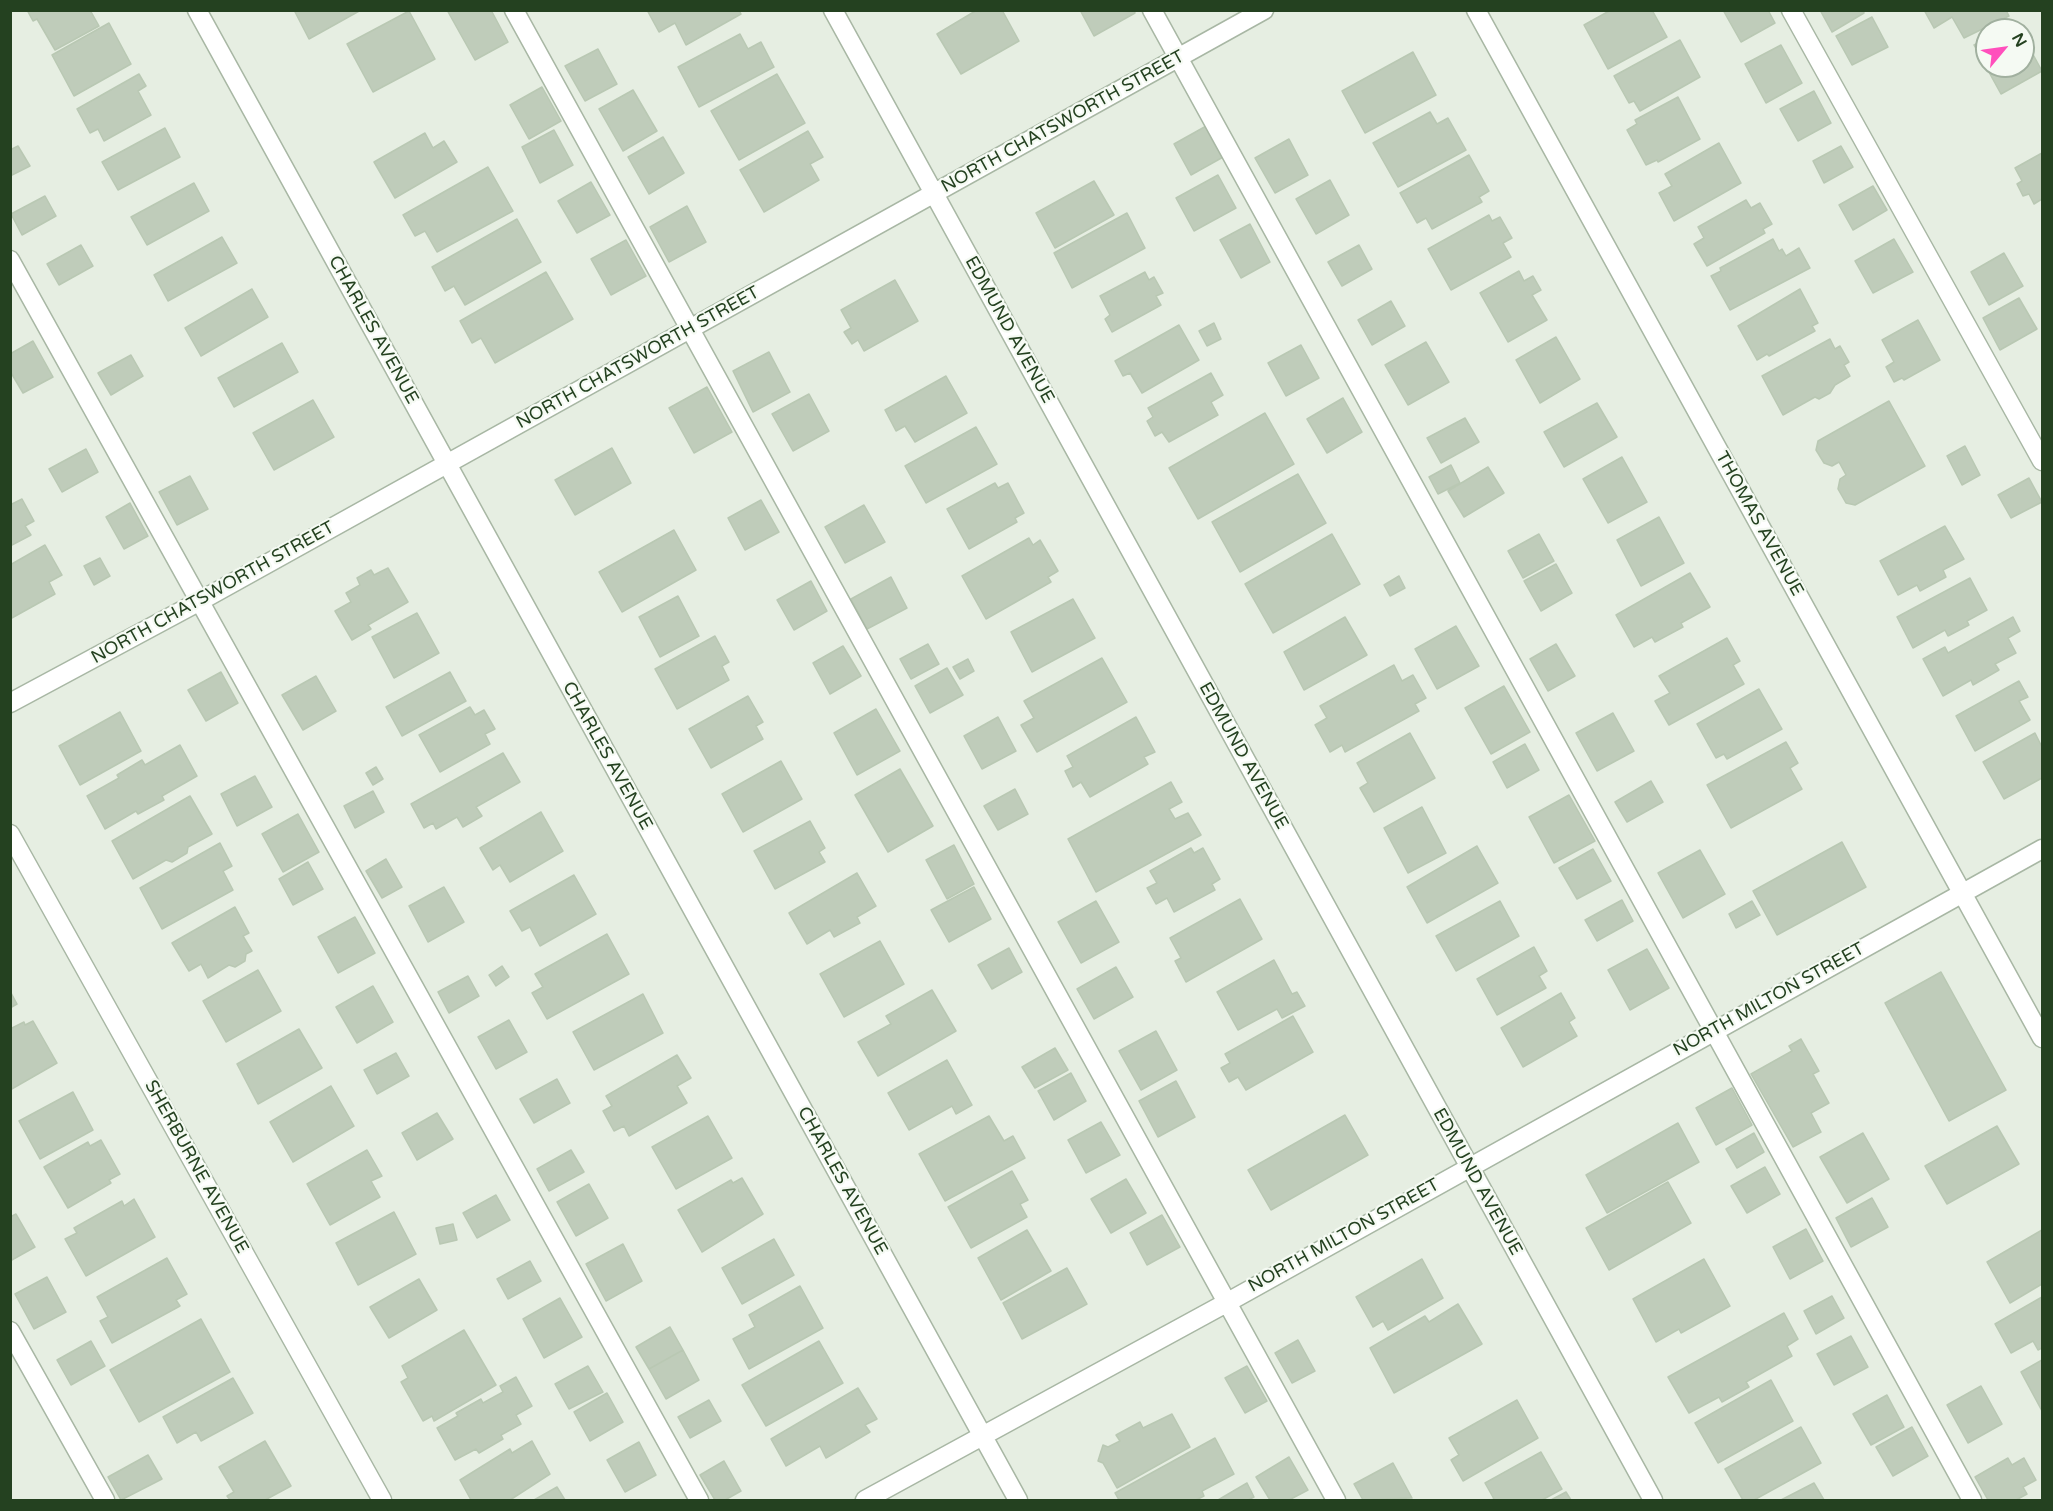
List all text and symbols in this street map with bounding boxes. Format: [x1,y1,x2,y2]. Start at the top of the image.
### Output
north arrow [1975,18,2035,78]
text: N [2007,30,2031,51]
street label: NORTH CHATSWORTH STREET [938,46,1188,198]
street label: CHARLES AVENUE [323,252,423,408]
street label: EDMUND AVENUE [960,253,1058,407]
street label: NORTH CHATSWORTH STREET [513,282,763,434]
street label: THOMAS AVENUE [1710,448,1808,600]
street label: NORTH CHATSWORTH STREET [88,517,338,669]
street label: CHARLES AVENUE [557,678,657,834]
street label: EDMUND AVENUE [1194,679,1292,833]
street label: NORTH MILTON STREET [1670,938,1868,1062]
street label: SHERBURNE AVENUE [139,1077,253,1257]
street label: CHARLES AVENUE [792,1103,892,1259]
street label: EDMUND AVENUE [1428,1105,1526,1259]
street label: NORTH MILTON STREET [1245,1174,1443,1298]

